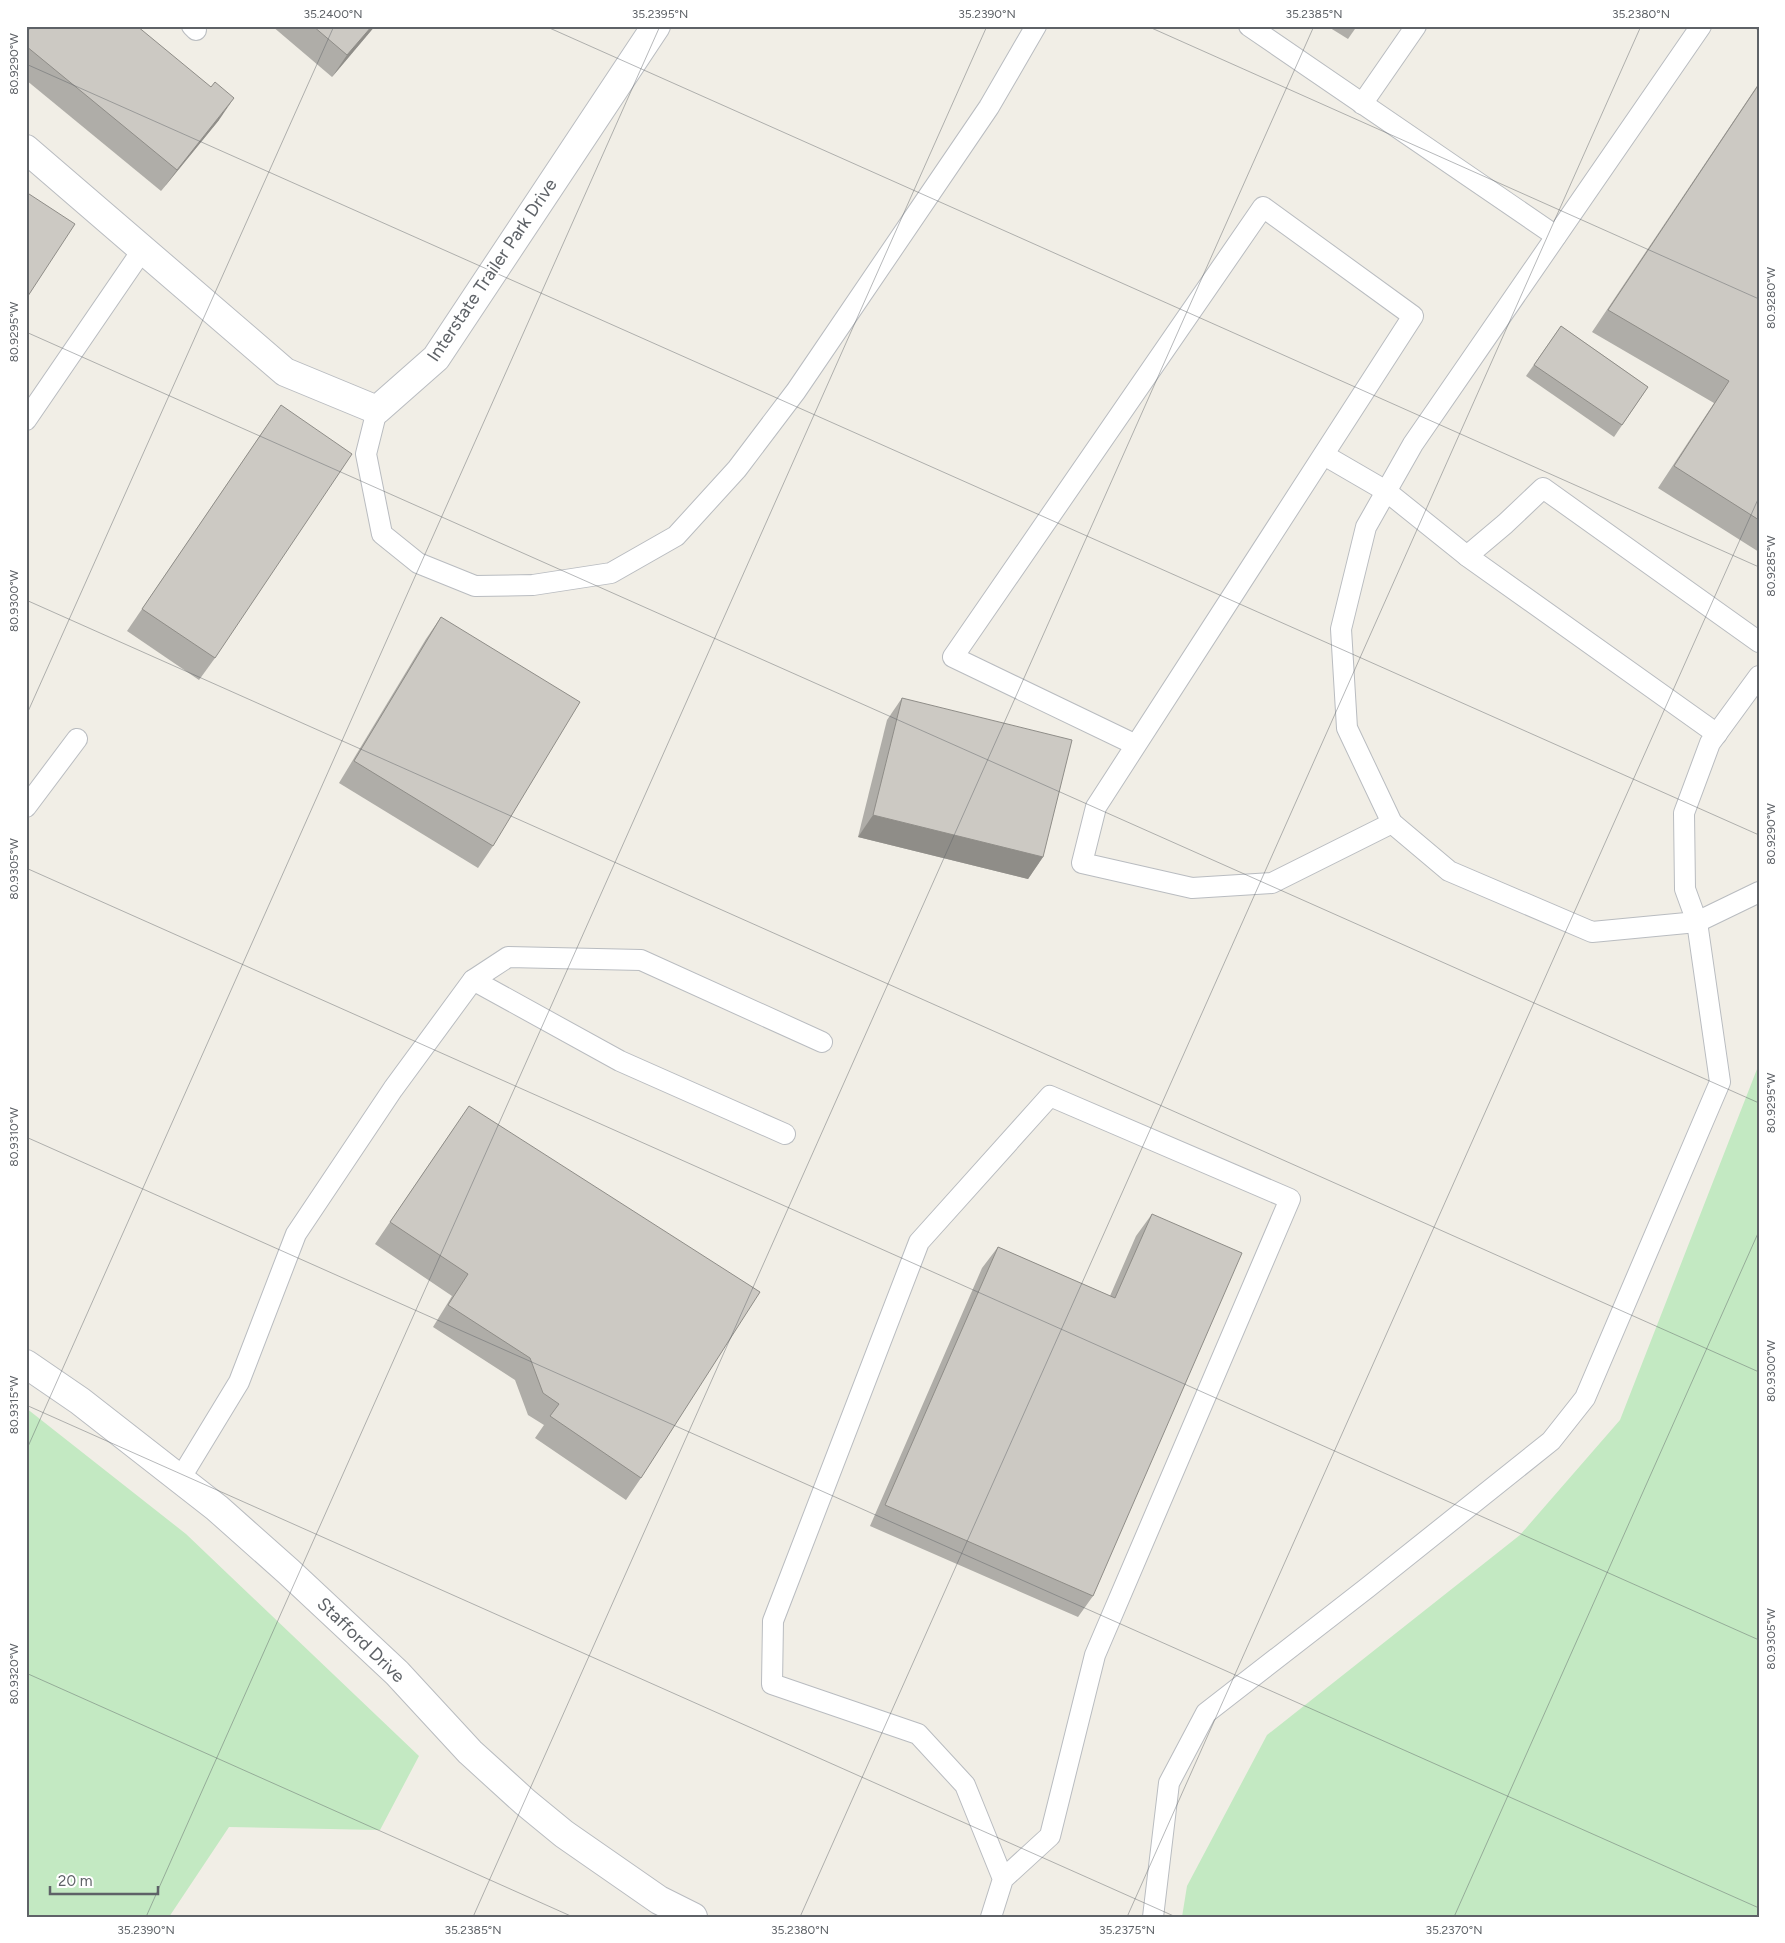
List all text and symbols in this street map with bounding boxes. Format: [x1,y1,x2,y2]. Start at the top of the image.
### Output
text: 35.2400°N [303,7,363,21]
text: 35.2395°N [632,7,688,21]
text: 35.2390°N [958,7,1016,21]
text: 35.2385°N [1285,7,1343,21]
text: 35.2380°N [1612,7,1670,21]
text: 80.9290°W [7,33,21,95]
street label: Interstate Trailer Park Drive [422,174,562,366]
text: 80.9280°W [1764,266,1778,329]
text: 80.9295°W [7,301,21,362]
text: 80.9285°W [1764,535,1778,597]
text: 80.9300°W [7,569,21,632]
text: 80.9290°W [1764,803,1778,865]
text: 80.9305°W [7,838,21,900]
text: 80.9295°W [1764,1072,1778,1133]
text: 80.9310°W [7,1107,21,1167]
text: 80.9300°W [1764,1339,1778,1402]
text: 80.9315°W [7,1375,21,1434]
street label: Stafford Drive [313,1593,410,1687]
text: 80.9305°W [1764,1608,1778,1670]
text: 80.9320°W [7,1643,21,1705]
scale bar [50,1863,158,1895]
text: 20 m [58,1872,92,1890]
text: 35.2390°N [117,1923,175,1937]
text: 35.2385°N [444,1923,502,1937]
text: 35.2380°N [771,1923,829,1937]
text: 35.2375°N [1099,1923,1155,1937]
text: 35.2370°N [1425,1923,1483,1937]

